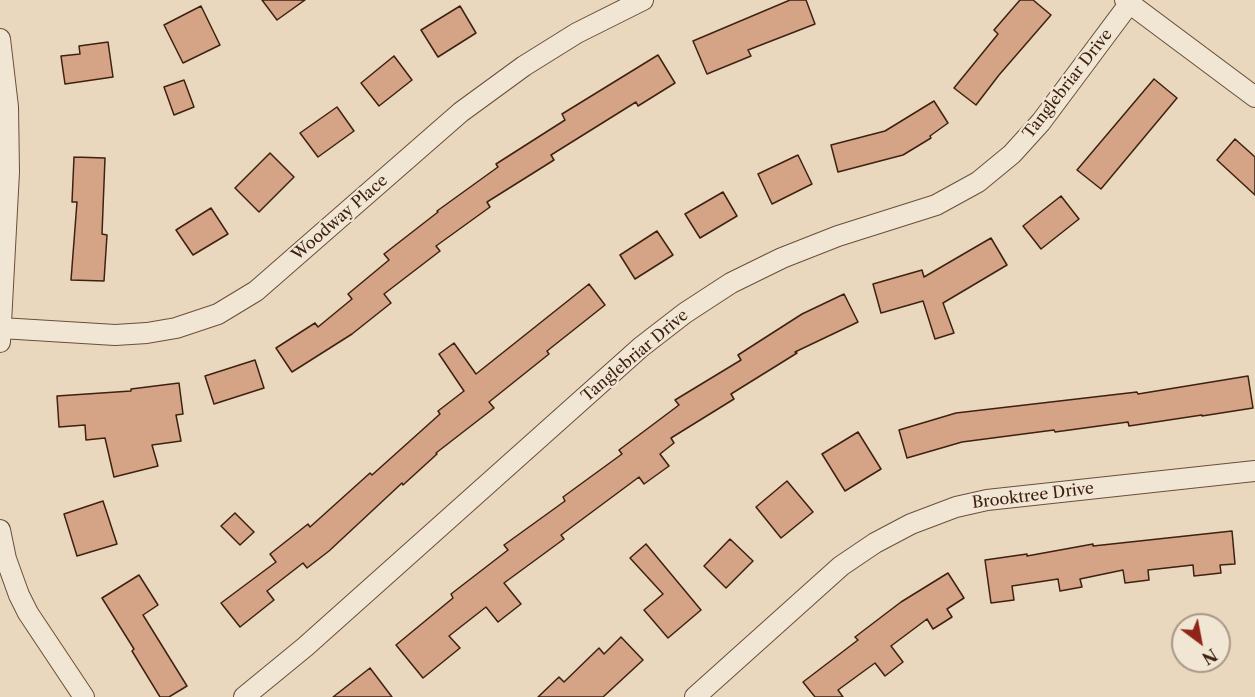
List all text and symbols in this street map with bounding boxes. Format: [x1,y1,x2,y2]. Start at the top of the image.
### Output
street label: Tanglebriar Drive [1019,26,1117,142]
street label: Woodway Place [288,171,392,265]
street label: Tanglebriar Drive [578,306,692,406]
street label: Brooktree Drive [971,479,1095,513]
north arrow [1171,613,1231,673]
text: N [1198,644,1221,669]

